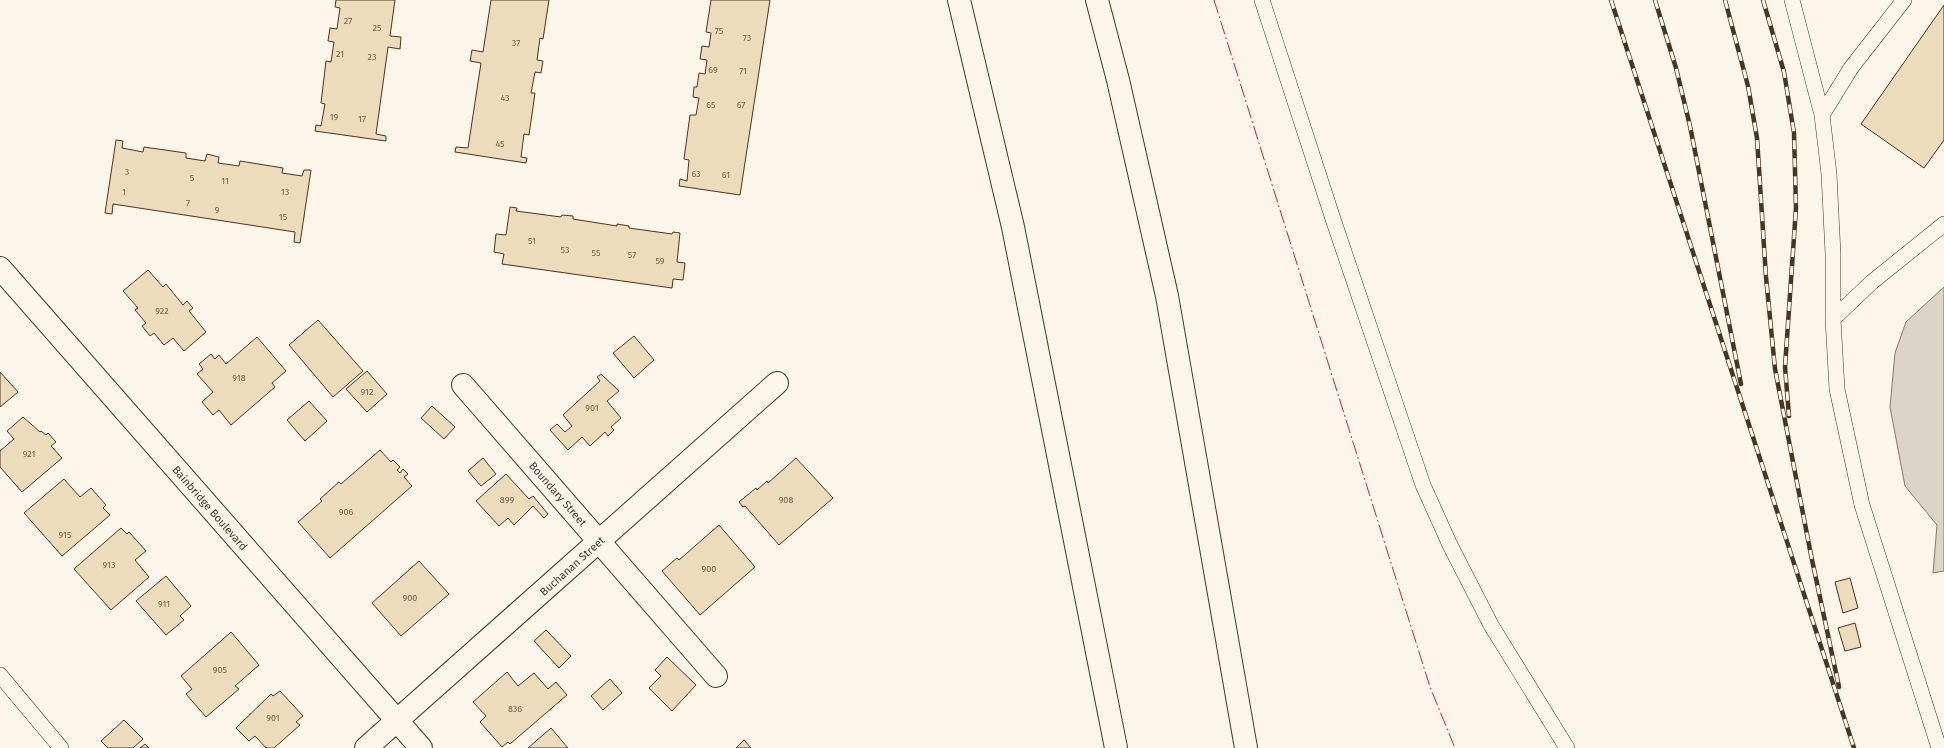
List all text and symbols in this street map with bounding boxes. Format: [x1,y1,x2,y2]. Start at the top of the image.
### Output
house number: 27 [344,16,352,26]
house number: 25 [373,23,382,33]
house number: 75 [715,26,724,36]
house number: 73 [743,33,751,43]
house number: 37 [512,38,520,48]
house number: 21 [336,49,344,59]
house number: 23 [368,52,376,62]
house number: 69 [708,65,718,75]
house number: 71 [739,66,747,76]
house number: 43 [500,93,510,103]
house number: 65 [706,100,716,110]
house number: 67 [737,100,745,110]
house number: 19 [330,112,339,122]
house number: 17 [358,114,366,124]
house number: 45 [495,139,505,149]
house number: 3 [125,167,129,177]
house number: 63 [691,169,701,179]
house number: 61 [722,170,730,180]
house number: 5 [190,173,195,183]
house number: 11 [221,176,229,186]
house number: 1 [122,187,126,197]
house number: 13 [281,187,289,197]
house number: 7 [186,198,190,208]
house number: 9 [215,205,220,215]
house number: 15 [279,212,288,222]
house number: 51 [528,236,536,246]
house number: 53 [561,245,569,255]
house number: 55 [592,248,601,258]
house number: 57 [628,250,636,260]
house number: 59 [655,256,665,266]
house number: 922 [155,306,169,316]
house number: 918 [232,373,246,383]
house number: 912 [361,387,373,397]
house number: 901 [585,403,599,413]
house number: 921 [23,449,35,459]
street label: Boundary Street [526,460,589,529]
street label: Bainbridge Boulevard [169,464,250,553]
house number: 899 [500,495,514,505]
house number: 908 [779,495,793,505]
house number: 906 [339,507,353,517]
house number: 915 [59,530,72,540]
street label: Buchanan Street [537,534,607,599]
house number: 913 [103,560,115,570]
house number: 900 [702,564,716,574]
house number: 900 [403,593,417,603]
house number: 911 [158,599,170,609]
house number: 905 [213,665,228,675]
house number: 836 [508,704,522,714]
house number: 901 [266,713,280,723]

